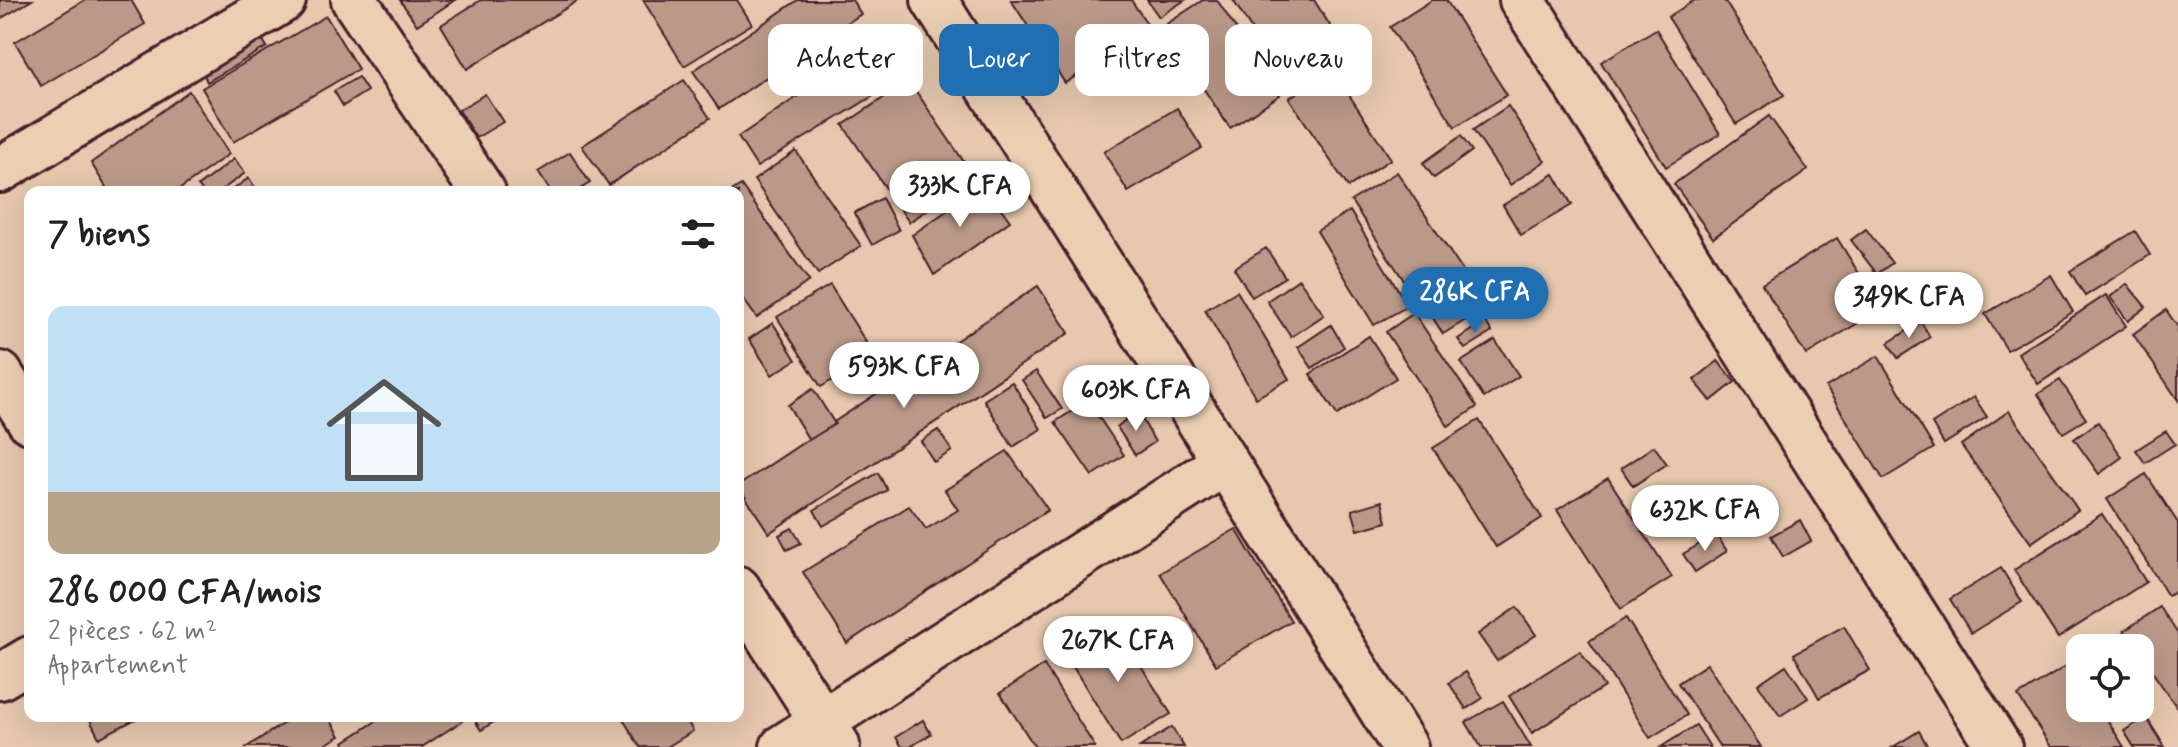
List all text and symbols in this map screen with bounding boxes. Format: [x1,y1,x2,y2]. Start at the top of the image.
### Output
chip: Acheter [768,24,923,96]
chip: Louer [939,24,1059,96]
chip: Filtres [1075,24,1209,96]
chip: Nouveau [1225,24,1372,96]
pin: 333K CFA [877,161,1043,229]
text: 333K CFA [907,170,1013,204]
text: 7 biens [48,212,150,257]
icon: filters [676,212,720,256]
pin: 286K CFA [1392,267,1558,335]
pin: 349K CFA [1826,272,1992,340]
text: 286K CFA [1419,276,1531,310]
text: 349K CFA [1852,281,1966,315]
pin: 593K CFA [821,342,987,410]
text: 593K CFA [847,351,961,385]
icon: home [312,358,456,502]
pin: 603K CFA [1053,365,1219,433]
text: 603K CFA [1081,374,1191,408]
pin: 632K CFA [1622,485,1788,553]
text: 632K CFA [1649,494,1761,528]
text: 286 000 CFA/mois [48,570,322,615]
text: 2 pièces · 62 m² [48,615,217,649]
pin: 267K CFA [1035,616,1201,684]
text: 267K CFA [1061,625,1175,659]
map controls [2066,634,2154,722]
button: locate [2066,634,2154,722]
text: Appartement [48,649,188,683]

